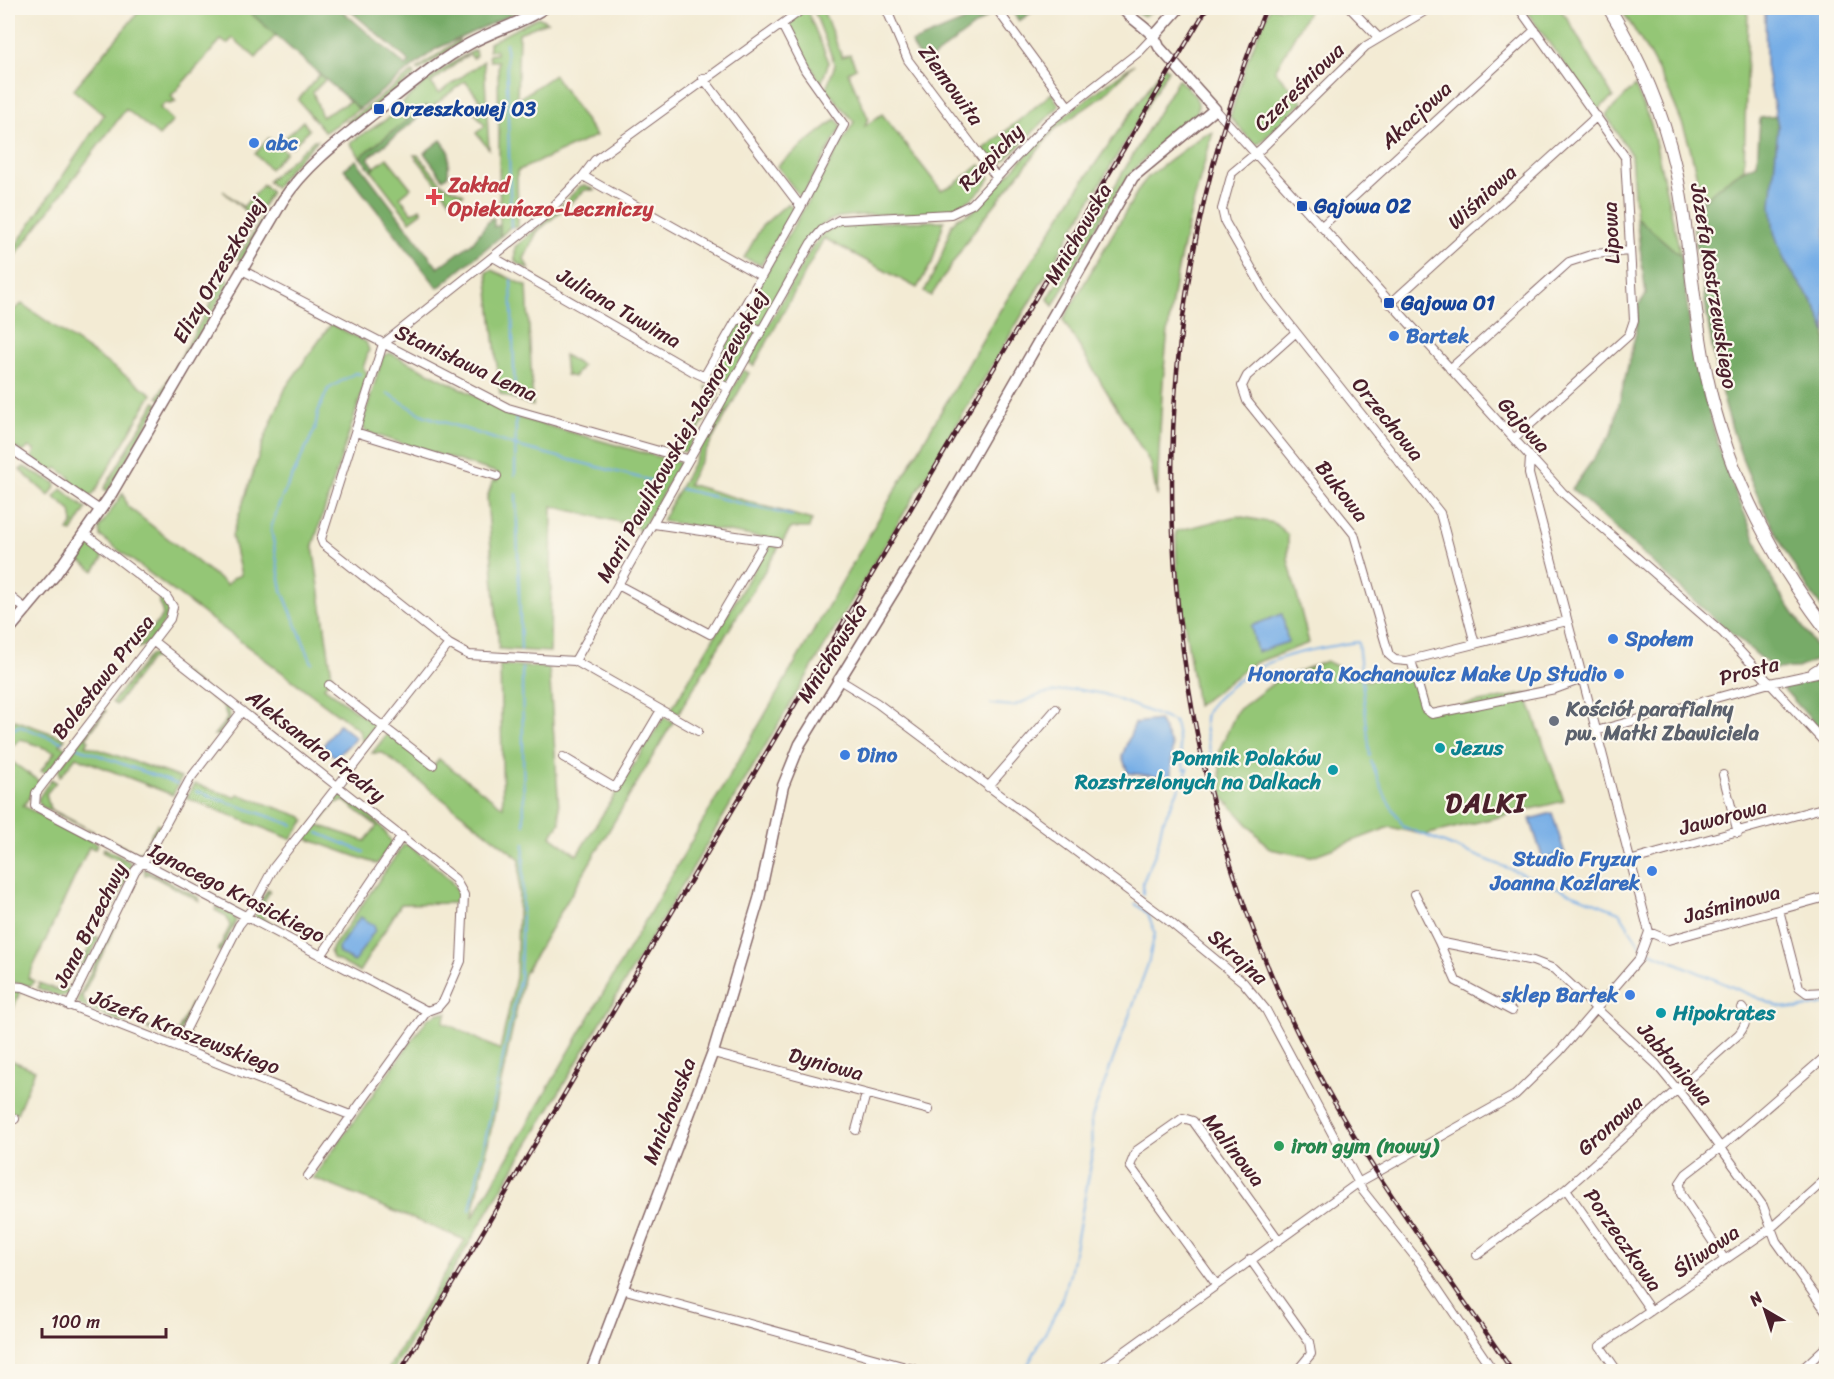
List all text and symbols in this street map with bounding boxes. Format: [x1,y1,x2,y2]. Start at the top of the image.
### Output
street label: Czereśniowa [1244,33,1354,141]
street label: Ziemowita [908,36,994,134]
street label: Akacjowa [1370,71,1461,160]
place label: Orzeszkowej 03 [391,90,537,128]
marker: Orzeszkowej 03 [372,102,386,116]
street label: Rzepichy [949,114,1033,200]
place label: abc [265,124,299,162]
marker: abc [247,136,261,150]
street label: Wiśniowa [1438,154,1526,239]
place label: Zakład Opiekuńczo-Leczniczy [447,166,654,228]
street label: Mnichowska [1033,175,1123,292]
street label: Józefa Kostrzewskiego [1679,179,1749,392]
place label: Gajowa 02 [1313,187,1411,225]
marker: Zakład Opiekuńczo-Leczniczy [425,188,443,206]
street label: Elizy Orzeszkowej [161,189,277,351]
marker: Gajowa 02 [1295,199,1309,213]
street label: Lipowa [1590,200,1632,265]
street label: Juliana Tuwima [549,256,689,359]
street label: Marii Pawlikowskiej-Jasnorzewskiej [585,282,779,590]
place label: Gajowa 01 [1400,284,1495,322]
marker: Gajowa 01 [1382,296,1396,310]
street label: Stanisława Lema [388,313,544,413]
place label: Bartek [1406,317,1470,355]
marker: Bartek [1387,329,1401,343]
street label: Orzechowa [1342,368,1435,470]
street label: Gajowa [1488,388,1561,463]
street label: Bukowa [1305,451,1379,531]
street label: Mnichowska [786,595,878,711]
street label: Bolesława Prusa [42,605,165,748]
place label: Społem [1624,620,1694,658]
marker: Społem [1606,632,1620,646]
street label: Prosta [1715,645,1784,697]
place label: Honorata Kochanowicz Make Up Studio [1247,655,1608,693]
marker: Honorata Kochanowicz Make Up Studio [1612,667,1626,681]
street label: Aleksandra Fredry [237,678,394,813]
place label: Kościół parafialny pw. Matki Zbawiciela [1564,690,1760,752]
marker: Kościół parafialny pw. Matki Zbawiciela [1547,714,1561,728]
place label: Jezus [1451,729,1504,767]
place label: Dino [857,736,898,774]
place label: Pomnik Polaków Rozstrzelonych na Dalkach [1074,739,1321,801]
marker: Jezus [1433,741,1447,755]
marker: Dino [838,748,852,762]
marker: Pomnik Polaków Rozstrzelonych na Dalkach [1326,763,1340,777]
district label: DALKI [1446,779,1527,827]
street label: Jaworowa [1674,787,1772,847]
street label: Ignacego Krasickiego [141,832,332,954]
place label: Studio Fryzur Joanna Koźlarek [1489,840,1641,902]
street label: Jana Brzechwy [42,855,138,995]
marker: Studio Fryzur Joanna Koźlarek [1645,864,1659,878]
street label: Jaśminowa [1678,873,1785,935]
street label: Skrajna [1199,919,1278,995]
place label: sklep Bartek [1501,976,1619,1014]
street label: Józefa Kraszewskiego [83,978,286,1086]
marker: sklep Bartek [1623,988,1637,1002]
place label: Hipokrates [1672,994,1776,1032]
marker: Hipokrates [1654,1006,1668,1020]
street label: Jabłoniowa [1626,1012,1723,1115]
street label: Dyniowa [784,1036,868,1092]
street label: Mnichowska [631,1051,707,1170]
street label: Gronowa [1568,1084,1653,1166]
street label: Malinowa [1192,1104,1276,1196]
place label: iron gym (nowy) [1291,1127,1440,1165]
marker: iron gym (nowy) [1272,1139,1286,1153]
street label: Porzeczkowa [1573,1180,1673,1300]
street label: Śliwowa [1664,1214,1748,1288]
north arrow [1735,1280,1795,1340]
text: N [1742,1283,1770,1314]
scale bar [42,1301,166,1339]
text: 100 m [51,1306,100,1338]

